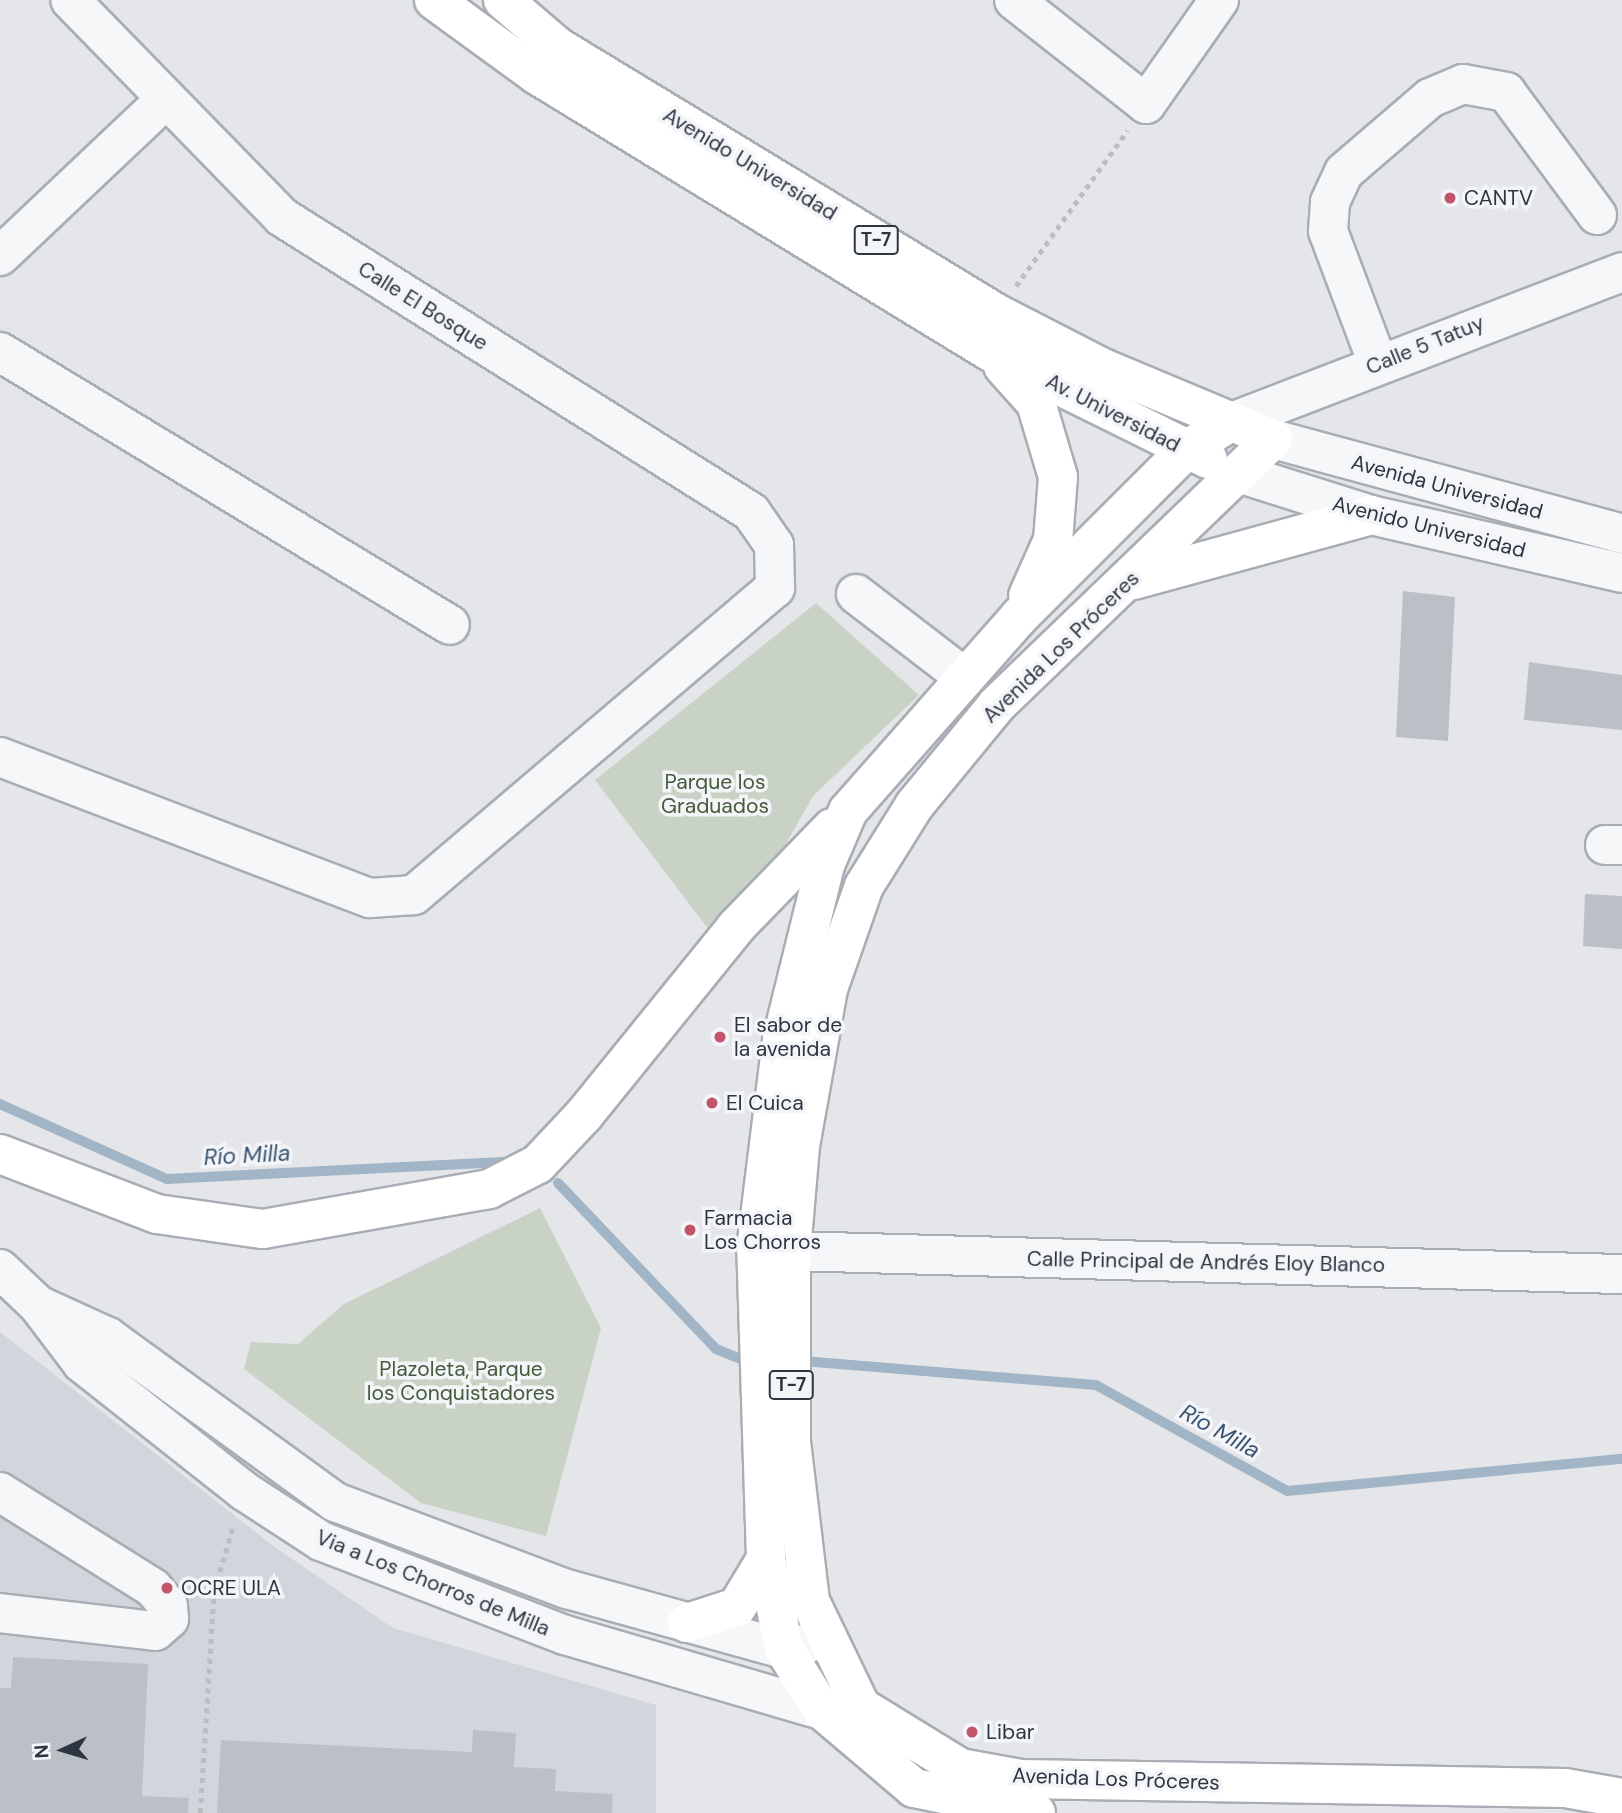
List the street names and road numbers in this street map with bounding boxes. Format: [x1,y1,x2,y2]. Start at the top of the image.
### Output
street label: Avenido Universidad [659,102,841,226]
road number: T-7 [853,224,899,256]
street label: Calle El Bosque [353,256,493,356]
street label: Calle 5 Tatuy [1362,310,1488,380]
street label: Av. Universidad [1042,368,1184,458]
street label: Avenida Universidad [1349,449,1545,525]
street label: Avenido Universidad [1330,491,1528,563]
street label: Avenida Los Próceres [978,566,1144,728]
street label: Calle Principal de Andrés Eloy Blanco [1027,1246,1385,1278]
road number: T-7 [768,1370,814,1400]
street label: Via a Los Chorros de Milla [312,1525,554,1641]
street label: Avenida Los Próceres [1012,1763,1220,1795]

